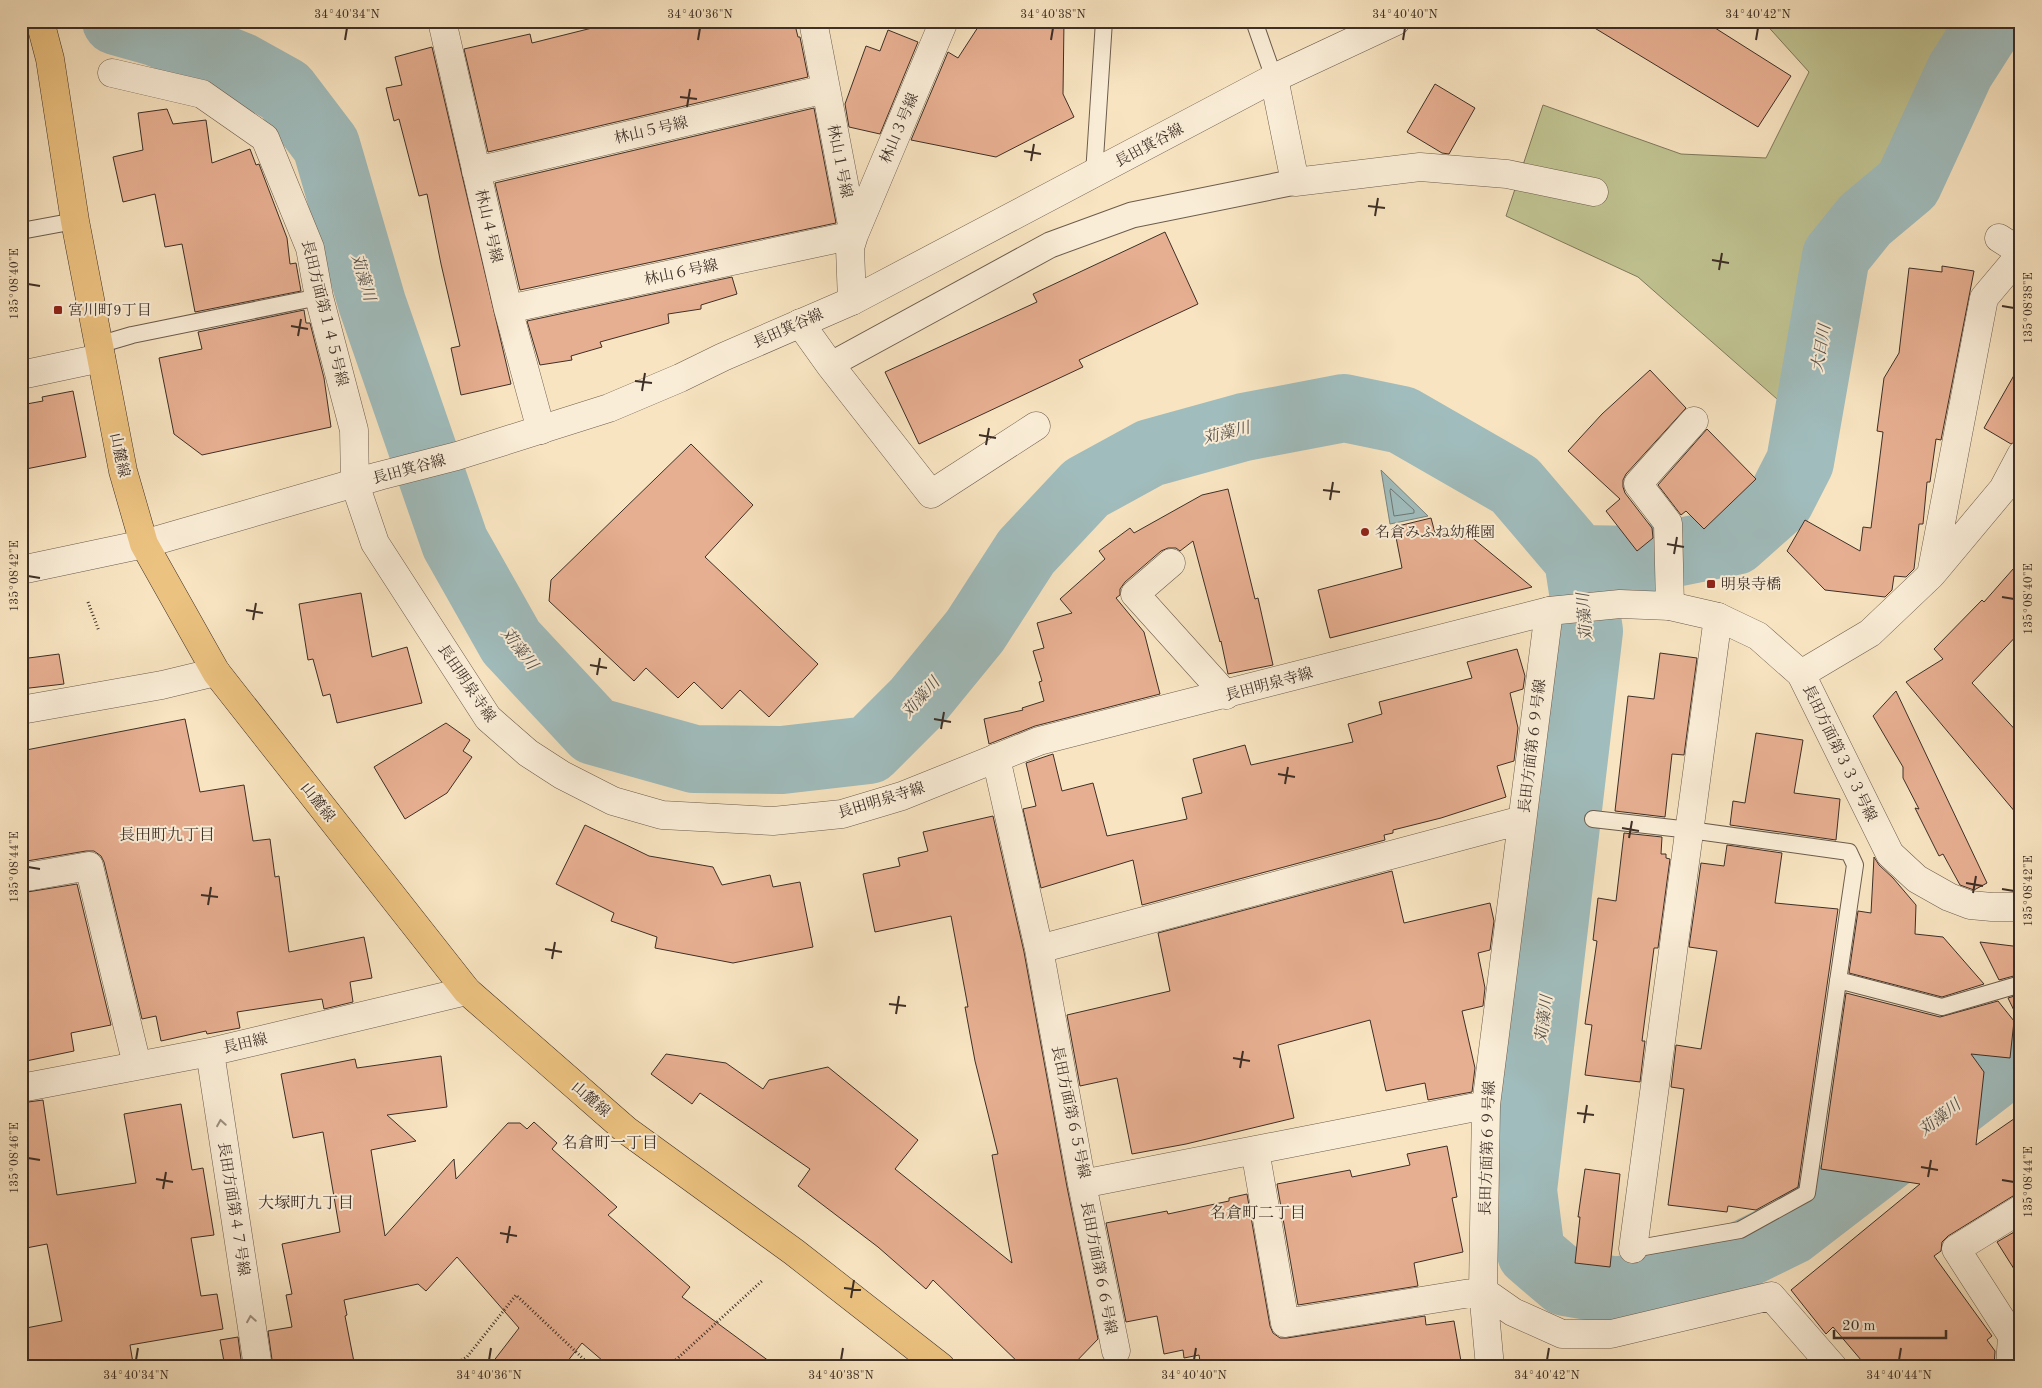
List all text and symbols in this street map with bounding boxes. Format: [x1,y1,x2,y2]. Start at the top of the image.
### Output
text: 34°40'34"N [314,9,380,21]
text: 34°40'36"N [667,9,733,21]
text: 34°40'38"N [1020,9,1086,21]
text: 34°40'40"N [1372,9,1438,21]
text: 34°40'42"N [1725,9,1791,21]
street label: 林山３号線 [877,90,922,166]
street label: 林山５号線 [613,114,690,147]
street label: 長田箕谷線 [1112,120,1186,171]
street label: 林山１号線 [824,123,855,200]
street label: 林山４号線 [472,188,505,265]
street label: 長田方面第１４５号線 [298,238,351,388]
text: 135°08'40"E [8,248,21,320]
water label: 苅藻川 [347,252,379,305]
street label: 林山６号線 [643,256,720,289]
text: 135°08'38"E [2022,272,2035,344]
place label: 宮川町9丁目 [68,302,152,319]
marker: 宮川町9丁目 [52,304,64,316]
street label: 長田箕谷線 [750,305,826,351]
water label: 大日川 [1808,321,1834,373]
water label: 苅藻川 [1201,418,1254,448]
street label: 山麓線 [107,431,133,479]
street label: 長田箕谷線 [371,452,448,487]
place label: 名倉みふね幼稚園 [1375,524,1495,541]
marker: 名倉みふね幼稚園 [1359,526,1371,538]
text: 135°08'42"E [8,540,21,612]
text: 135°08'40"E [2022,563,2035,635]
place label: 明泉寺橋 [1721,576,1781,593]
marker: 明泉寺橋 [1705,578,1717,590]
water label: 苅藻川 [1574,590,1596,642]
water label: 苅藻川 [497,624,542,675]
street label: 長田明泉寺線 [434,641,499,725]
street label: 長田明泉寺線 [1223,665,1315,704]
water label: 苅藻川 [898,672,945,722]
street label: 長田方面第６９号線 [1516,678,1549,814]
street label: 長田方面第３３３号線 [1799,682,1880,824]
street label: 山麓線 [297,779,338,825]
street label: 長田明泉寺線 [836,779,927,822]
district label: 長田町九丁目 [119,826,215,844]
text: 135°08'44"E [8,831,21,903]
text: 135°08'42"E [2022,855,2035,927]
water label: 苅藻川 [1532,992,1556,1044]
street label: 長田線 [221,1030,269,1057]
street label: 長田方面第６５号線 [1048,1044,1093,1180]
street label: 山麓線 [568,1078,613,1121]
street label: 長田方面第６９号線 [1477,1080,1498,1216]
water label: 苅藻川 [1915,1095,1966,1140]
one-way arrow [217,1119,227,1128]
text: 135°08'46"E [8,1122,21,1194]
district label: 名倉町一丁目 [562,1134,658,1152]
street label: 長田方面第４７号線 [215,1141,252,1277]
text: 135°08'44"E [2022,1146,2035,1218]
district label: 大塚町九丁目 [258,1194,354,1212]
street label: 長田方面第６６号線 [1077,1200,1120,1336]
district label: 名倉町二丁目 [1210,1204,1306,1222]
scale bar [1834,1308,1947,1340]
one-way arrow [246,1314,257,1322]
text: 20 m [1842,1319,1876,1334]
text: 34°40'34"N [103,1370,169,1382]
text: 34°40'36"N [456,1370,522,1382]
text: 34°40'38"N [808,1370,874,1382]
text: 34°40'40"N [1161,1370,1227,1382]
text: 34°40'42"N [1514,1370,1580,1382]
text: 34°40'44"N [1866,1370,1932,1382]

